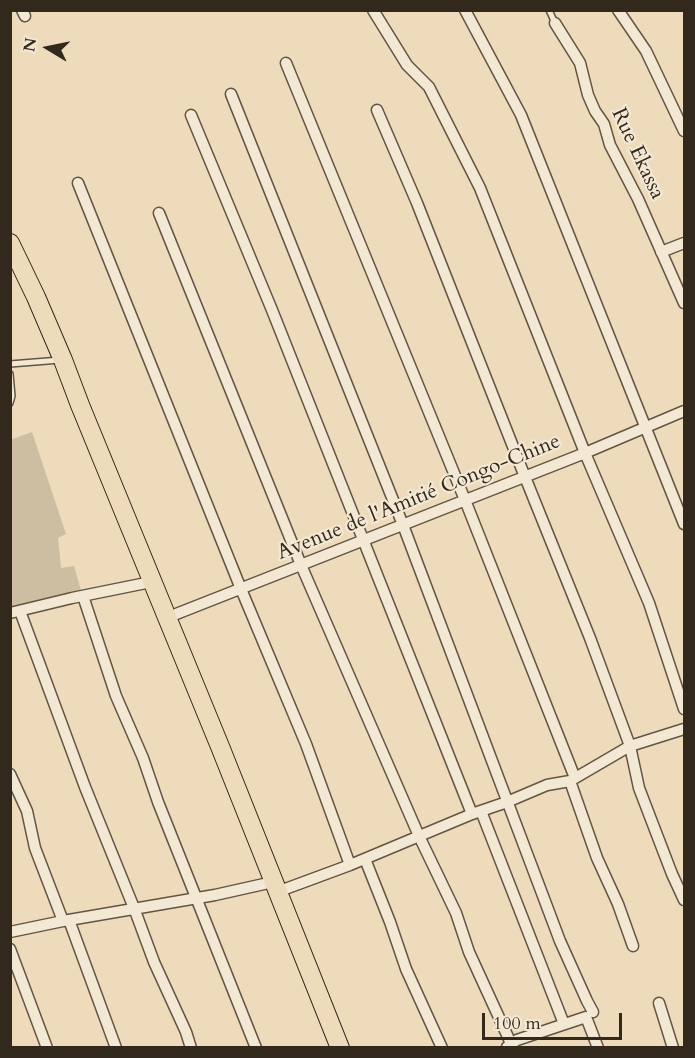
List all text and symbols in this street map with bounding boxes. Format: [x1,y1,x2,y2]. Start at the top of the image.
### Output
north arrow [18,18,78,78]
text: N [18,36,42,54]
street label: Rue Ekassa [605,104,669,204]
street label: Avenue de l'Amitié Congo-Chine [274,430,564,566]
scale bar [485,1001,624,1039]
text: 100 m [493,1011,541,1036]

